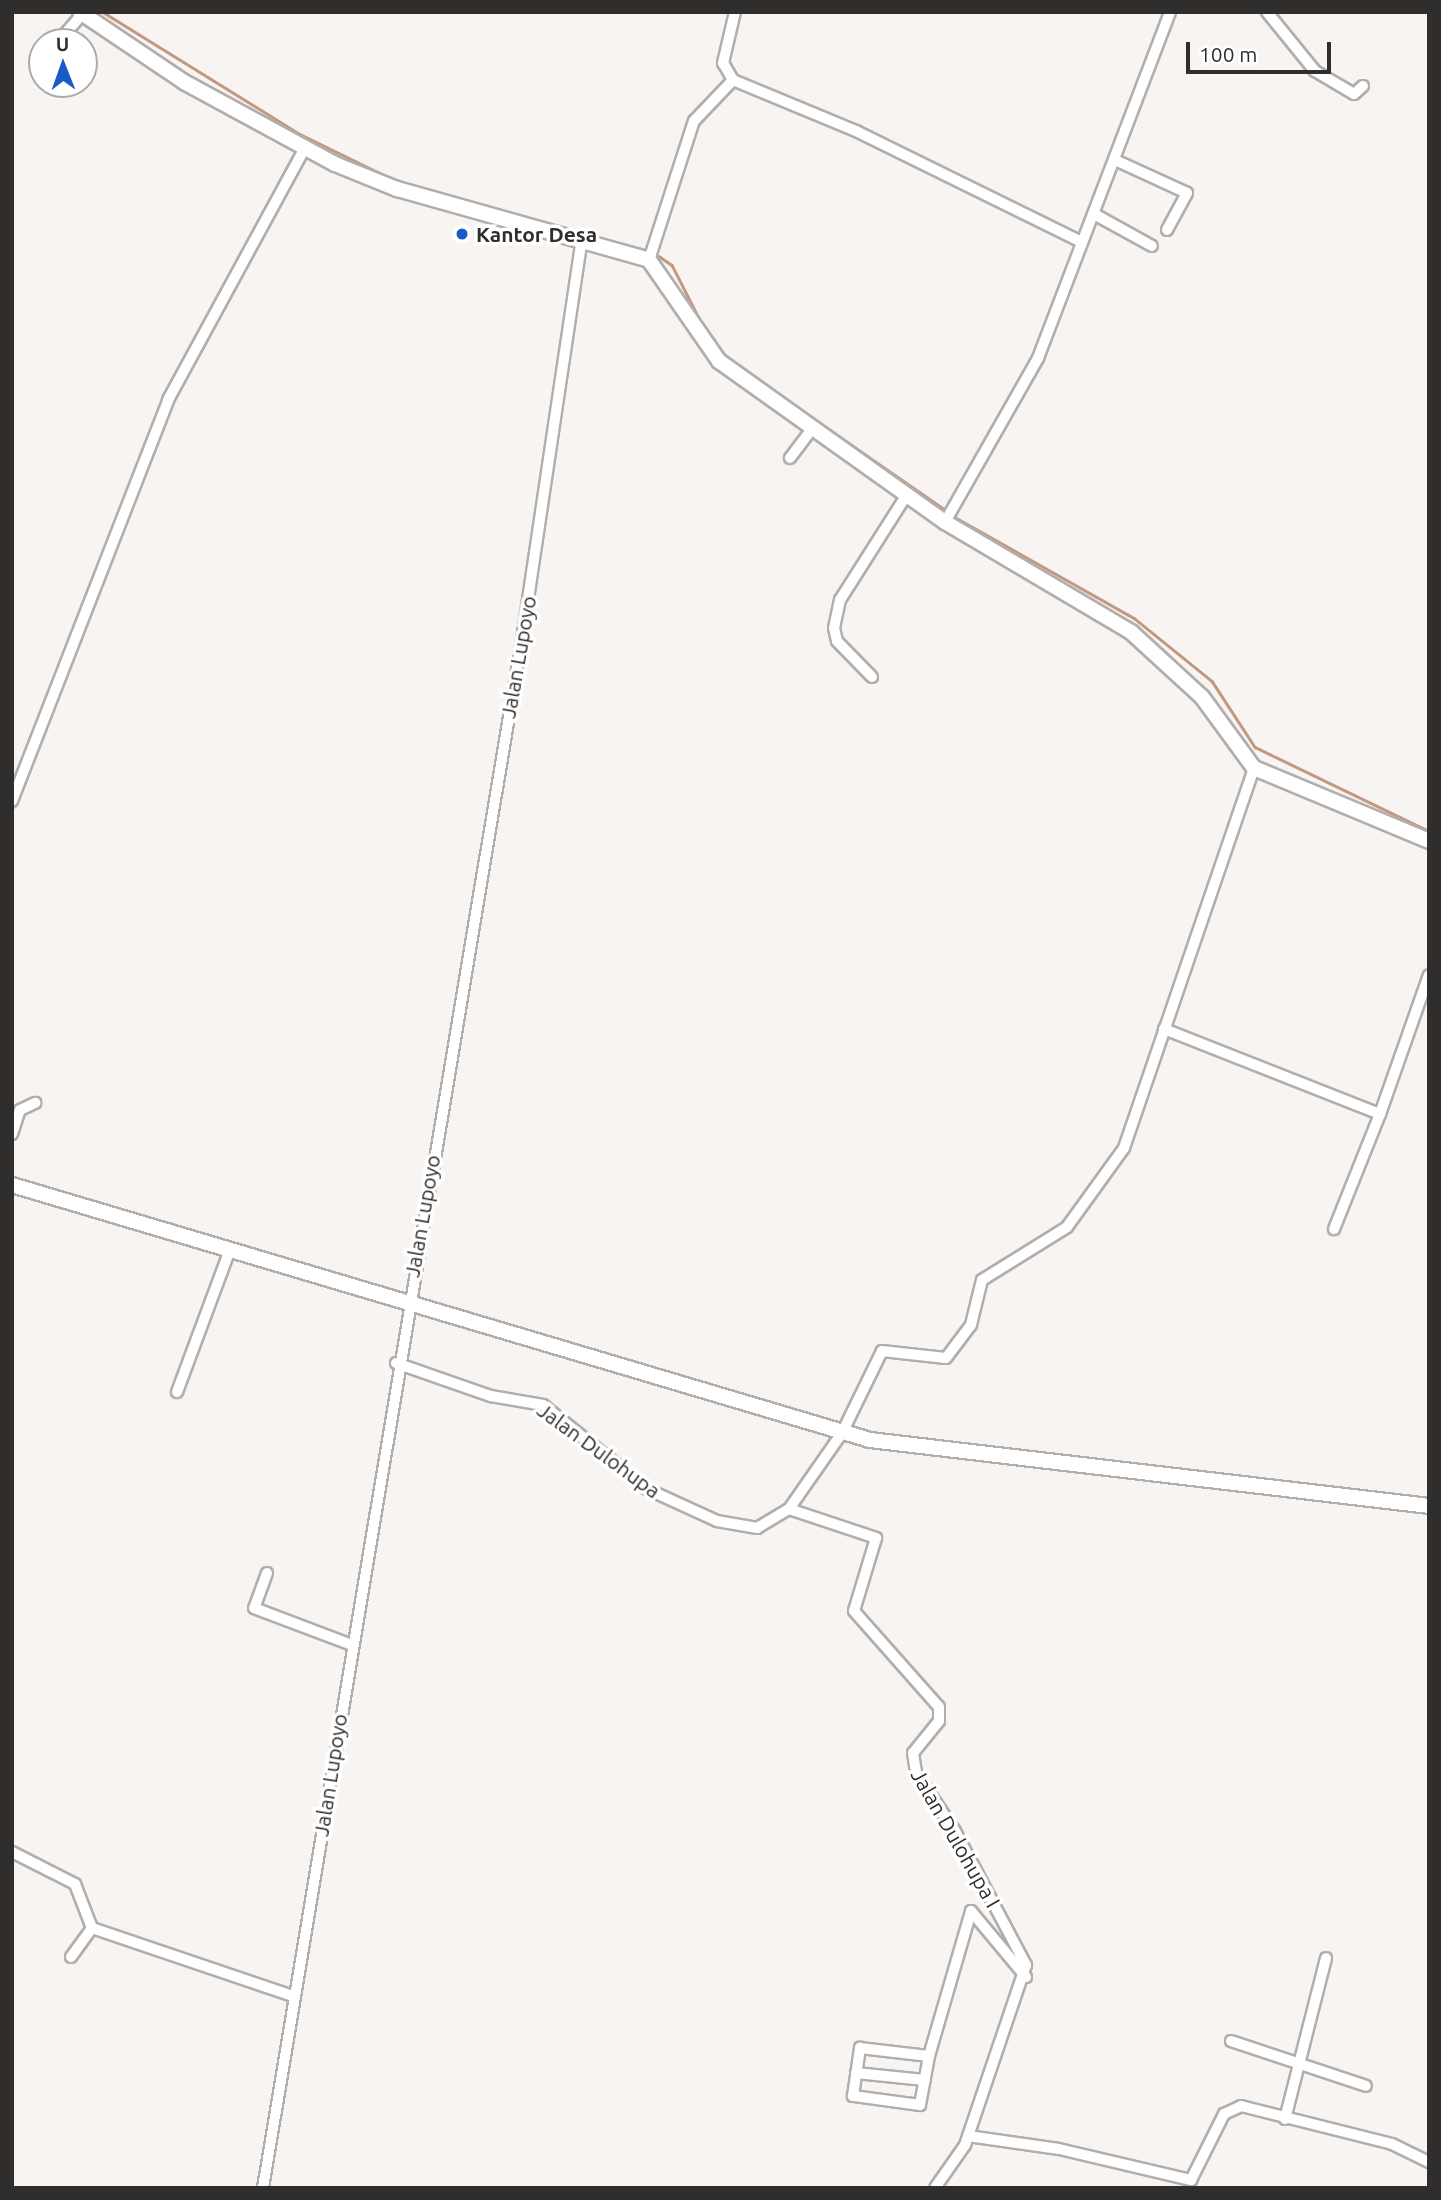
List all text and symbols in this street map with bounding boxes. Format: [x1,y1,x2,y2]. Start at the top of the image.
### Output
north arrow [28,28,98,98]
scale bar [1189,28,1334,72]
text: U [56,33,70,55]
text: 100 m [1199,42,1257,66]
place label: Kantor Desa [476,221,597,247]
marker: Kantor Desa [454,226,470,242]
street label: Jalan Lupoyo [495,594,541,720]
street label: Jalan Lupoyo [399,1153,445,1279]
street label: Jalan Dulohupa [533,1397,665,1503]
street label: Jalan Lupoyo [308,1712,352,1838]
street label: Jalan Dulohupa I [906,1764,1006,1912]

